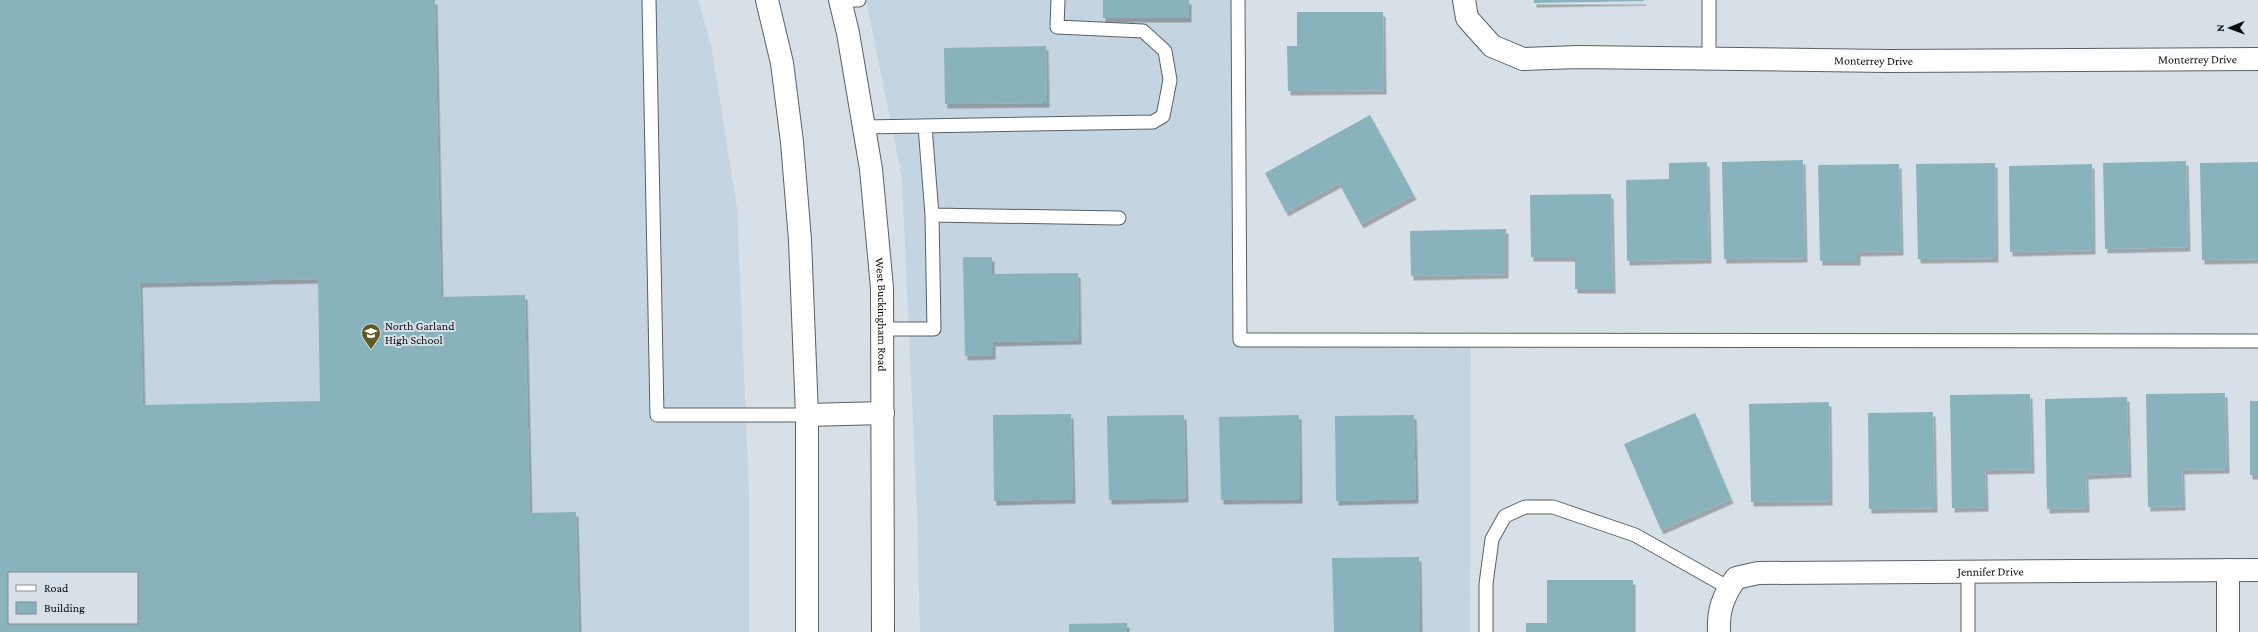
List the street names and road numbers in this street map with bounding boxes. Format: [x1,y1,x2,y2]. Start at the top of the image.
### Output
street label: Monterrey Drive [2158,52,2237,67]
street label: Monterrey Drive [1834,53,1913,68]
street label: West Buckingham Road [872,257,889,372]
street label: Jennifer Drive [1956,564,2024,579]

